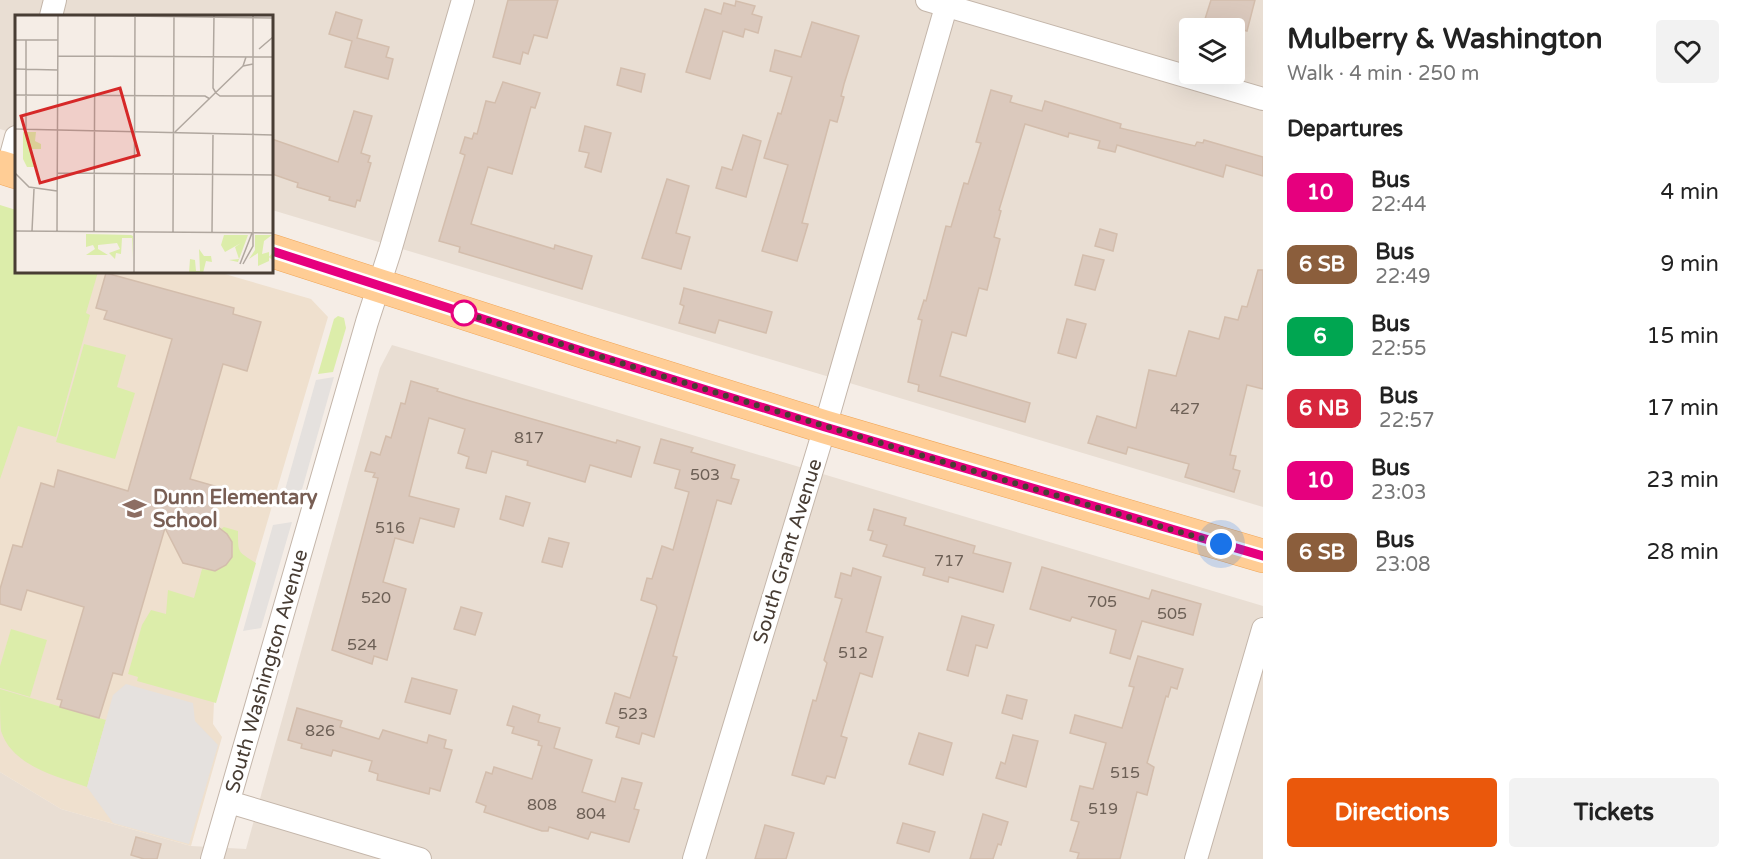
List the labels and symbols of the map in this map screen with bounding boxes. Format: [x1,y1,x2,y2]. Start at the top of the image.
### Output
inset map [15,15,273,273]
unlabelled marker [451,300,477,326]
house number: 427 [1170,399,1200,419]
house number: 817 [514,428,544,448]
street label: South Grant Avenue [748,456,828,647]
house number: 503 [690,465,720,485]
place label: Dunn Elementary School [153,486,318,533]
school or university icon: Dunn Elementary School [122,496,148,522]
house number: 516 [375,518,405,538]
your location [1206,529,1236,559]
street label: South Washington Avenue [221,547,313,796]
house number: 717 [934,551,964,571]
house number: 520 [361,588,391,608]
house number: 705 [1087,592,1117,612]
house number: 505 [1157,604,1187,624]
house number: 524 [347,635,377,655]
house number: 512 [838,643,868,663]
house number: 523 [618,704,648,724]
house number: 826 [305,721,335,741]
house number: 515 [1110,763,1140,783]
house number: 808 [527,795,557,815]
house number: 519 [1088,799,1118,819]
house number: 804 [576,804,606,824]

